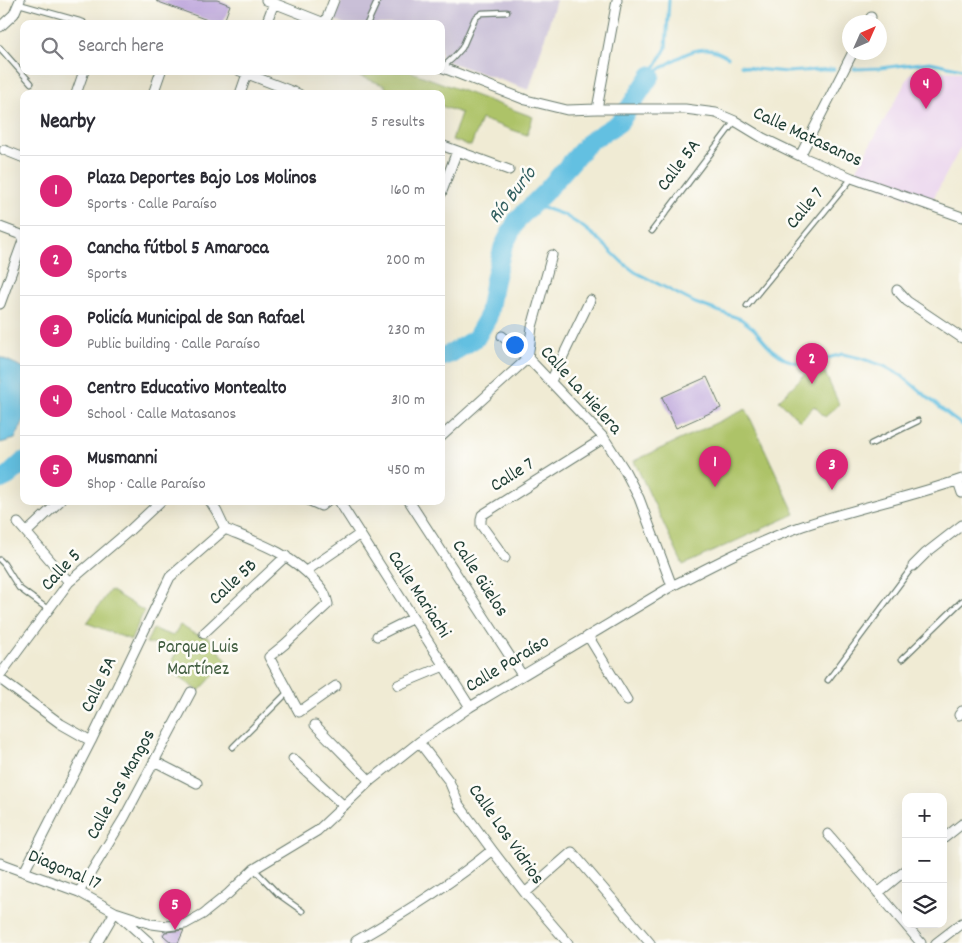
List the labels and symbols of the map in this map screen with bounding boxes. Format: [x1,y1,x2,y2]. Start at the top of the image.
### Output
north arrow [842,15,887,60]
pin: 4 [910,68,942,109]
street label: Calle Matasanos [748,101,866,175]
street label: Calle 5A [651,134,709,198]
water label: Río Burío [482,161,545,230]
street label: Calle 7 [780,182,832,236]
your location [502,332,528,358]
street label: Calle La Hielera [533,341,628,442]
pin: 2 [796,343,828,384]
pin: 1 [699,446,731,487]
pin: 3 [816,449,848,490]
street label: Calle 7 [486,452,540,500]
street label: Calle Güelos [444,535,514,623]
street label: Calle 5 [35,544,89,598]
street label: Calle Mariachi [380,546,457,644]
street label: Calle 5B [204,553,264,613]
street label: Calle Paraíso [461,629,555,701]
park label: Parque Luis Martínez [157,635,239,684]
street label: Calle 5A [75,652,125,718]
street label: Calle Los Mangos [81,725,163,845]
street label: Calle Los Vidrios [460,779,550,891]
street label: Diagonal 17 [23,844,105,898]
pin: 5 [159,889,191,930]

